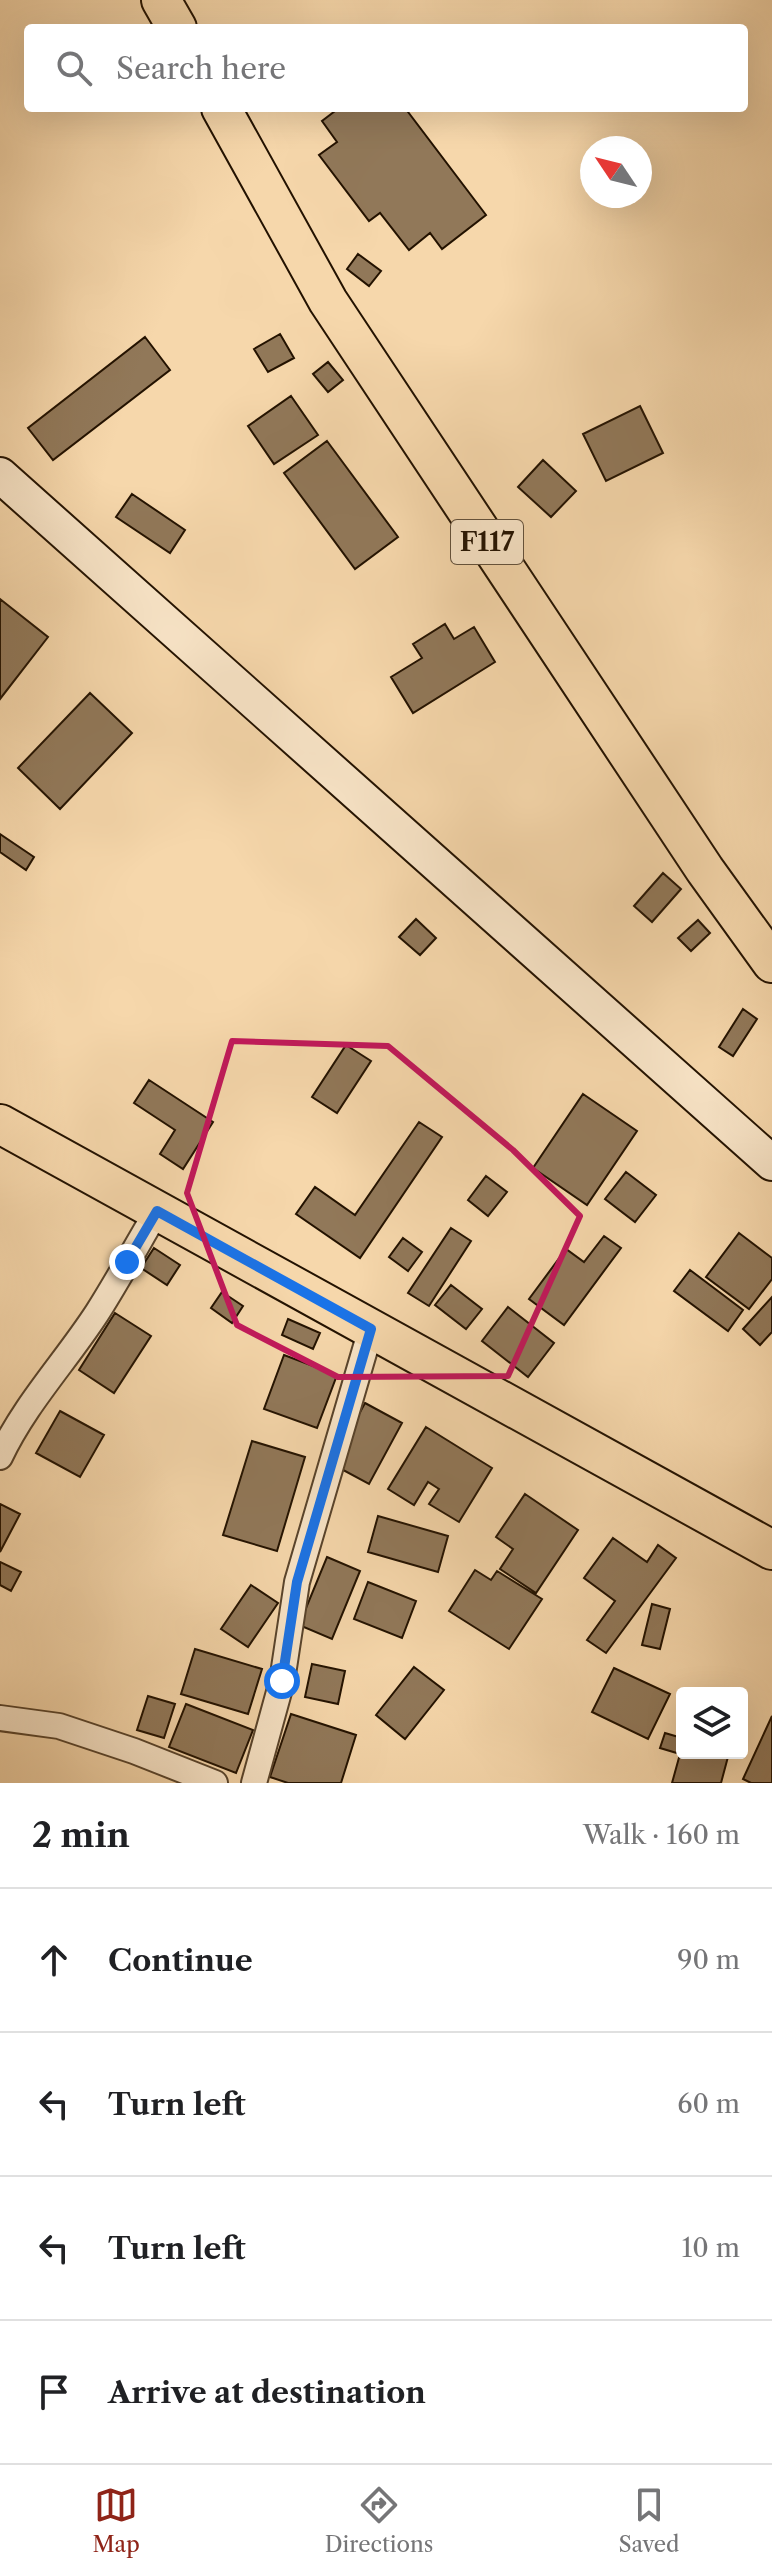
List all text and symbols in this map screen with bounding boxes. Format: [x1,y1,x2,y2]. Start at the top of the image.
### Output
search box [24,24,748,112]
icon: search [52,46,96,90]
text: Search here [116,50,286,87]
north arrow [580,136,652,208]
road number: F117 [451,520,523,564]
route end [109,1244,145,1280]
route start [264,1663,300,1699]
map controls [676,1687,748,1759]
button: layers [676,1687,748,1759]
text: 2 min [32,1814,130,1856]
text: Walk · 160 m [583,1819,740,1851]
icon: ahead [32,1938,76,1982]
text: Continue [108,1942,253,1979]
text: 90 m [677,1944,740,1976]
icon: left [32,2082,76,2126]
text: Turn left [108,2086,245,2123]
text: 60 m [677,2088,740,2120]
icon: left [32,2226,76,2270]
text: Turn left [108,2230,245,2267]
text: 10 m [681,2232,740,2264]
icon: arrive [32,2370,76,2414]
text: Arrive at destination [108,2374,426,2411]
tab: Map [92,2483,140,2558]
tab: Directions [325,2483,433,2558]
tab: Saved [618,2483,679,2558]

